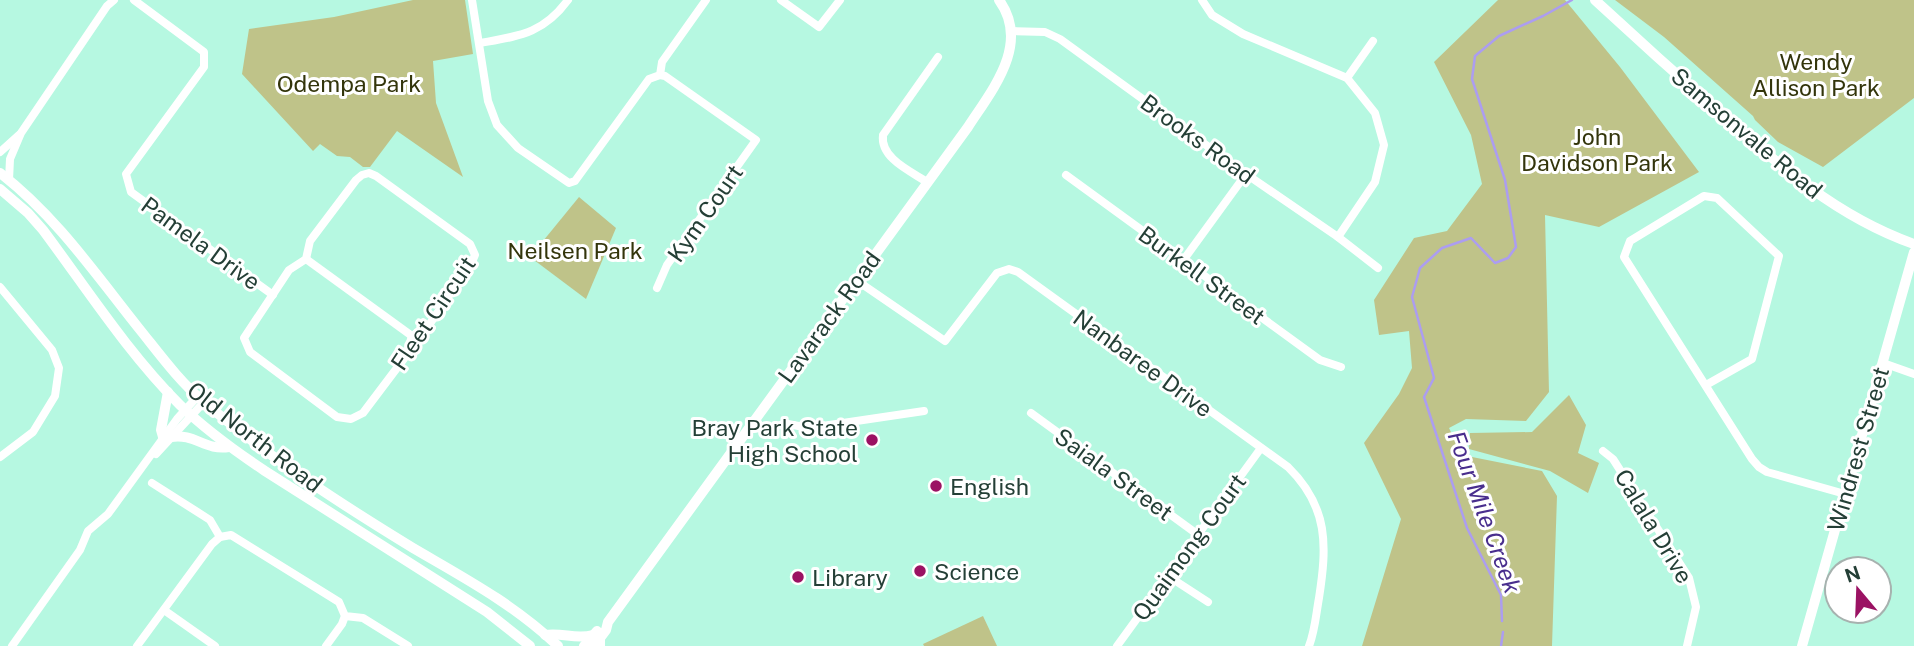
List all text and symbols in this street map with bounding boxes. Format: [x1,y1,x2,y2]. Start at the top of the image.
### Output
park label: Wendy Allison Park [1752,48,1880,101]
street label: Samsonvale Road [1666,62,1828,204]
park label: Odempa Park [277,70,421,97]
street label: Brooks Road [1136,89,1260,189]
park label: John Davidson Park [1521,123,1673,176]
street label: Kym Court [662,159,748,267]
street label: Pamela Drive [136,191,266,295]
street label: Burkell Street [1134,220,1270,330]
park label: Neilsen Park [507,237,643,264]
street label: Lavarack Road [772,246,886,388]
street label: Fleet Circuit [385,251,481,375]
street label: Nanbaree Drive [1068,304,1218,422]
street label: Windrest Street [1822,364,1894,534]
street label: Old North Road [182,376,328,498]
place label: Bray Park State High School [692,414,858,467]
street label: Saiala Street [1050,422,1178,526]
water label: Four Mile Creek [1443,427,1527,597]
marker: Bray Park State High School [864,432,880,448]
street label: Calala Drive [1609,464,1699,588]
street label: Quaimong Court [1127,468,1251,626]
place label: English [950,473,1029,500]
marker: English [928,478,944,494]
north arrow [1823,555,1893,625]
place label: Science [934,558,1019,585]
text: N [1842,561,1863,587]
marker: Science [912,563,928,579]
place label: Library [812,564,888,591]
marker: Library [790,569,806,585]

